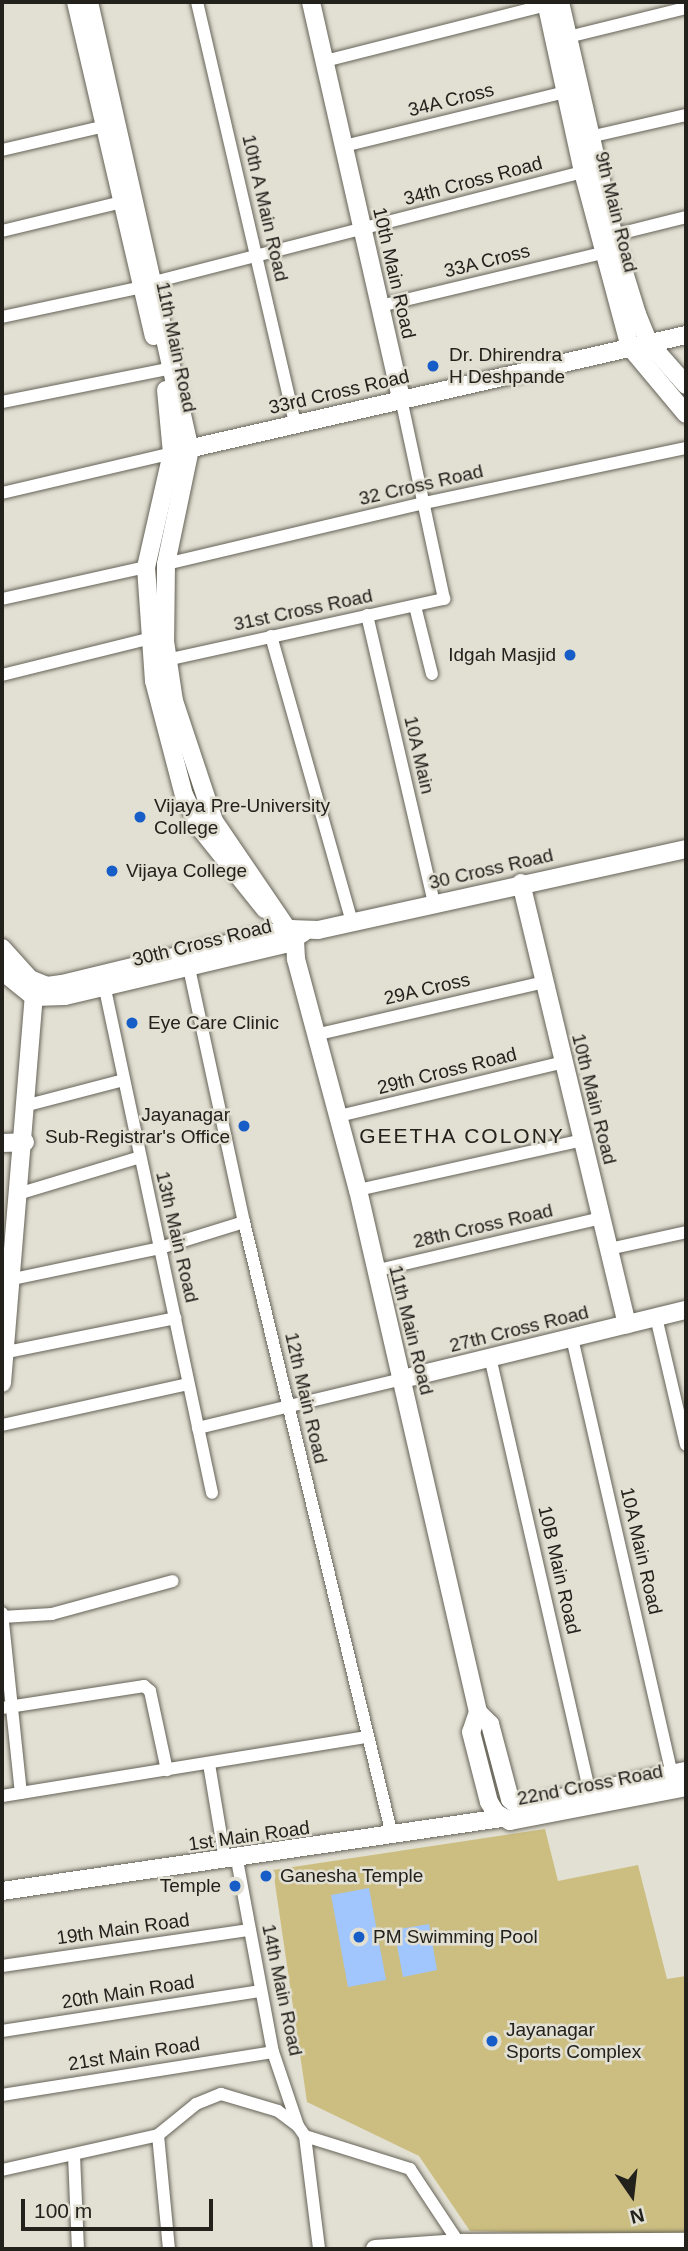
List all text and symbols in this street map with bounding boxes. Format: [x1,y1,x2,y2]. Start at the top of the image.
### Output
street label: 34A Cross [405,78,497,122]
street label: 10th A Main Road [237,131,293,285]
street label: 9th Main Road [590,149,642,275]
street label: 34th Cross Road [401,152,545,210]
street label: 10th Main Road [368,205,420,341]
street label: 33A Cross [441,239,533,283]
street label: 11th Main Road [151,280,201,414]
place label: Dr. Dhirendra H Deshpande [449,344,565,388]
marker: Dr. Dhirendra H Deshpande [423,356,443,376]
street label: 33rd Cross Road [266,365,412,419]
street label: 32 Cross Road [357,460,485,510]
street label: 31st Cross Road [231,584,375,636]
place label: Idgah Masjid [448,644,556,666]
marker: Idgah Masjid [562,647,578,663]
street label: 10A Main [399,713,439,797]
place label: Vijaya Pre-University College [154,795,330,839]
marker: Vijaya Pre-University College [132,809,148,825]
street label: 30 Cross Road [427,844,555,894]
place label: Vijaya College [126,860,247,882]
marker: Vijaya College [104,863,120,879]
street label: 30th Cross Road [130,915,274,971]
street label: 29A Cross [381,968,473,1010]
place label: Eye Care Clinic [148,1012,279,1034]
marker: Eye Care Clinic [122,1013,142,1033]
street label: 10th Main Road [567,1031,621,1167]
street label: 29th Cross Road [375,1043,519,1099]
place label: Jayanagar Sub-Registrar's Office [45,1104,230,1148]
marker: Jayanagar Sub-Registrar's Office [236,1118,252,1134]
district label: GEETHA COLONY [360,1123,564,1149]
street label: 13th Main Road [151,1169,203,1305]
street label: 28th Cross Road [411,1199,555,1253]
street label: 11th Main Road [384,1263,438,1397]
street label: 27th Cross Road [447,1301,591,1357]
street label: 12th Main Road [280,1330,332,1466]
street label: 10A Main Road [615,1485,667,1617]
street label: 10B Main Road [533,1504,585,1636]
street label: 22nd Cross Road [515,1760,665,1810]
street label: 1st Main Road [187,1816,311,1856]
place label: Ganesha Temple [280,1865,424,1887]
marker: Ganesha Temple [258,1868,274,1884]
place label: Temple [160,1875,221,1897]
marker: Temple [227,1878,243,1894]
street label: 19th Main Road [55,1908,191,1950]
street label: 14th Main Road [257,1922,307,2058]
place label: PM Swimming Pool [373,1926,538,1948]
marker: PM Swimming Pool [351,1929,367,1945]
street label: 20th Main Road [60,1970,196,2014]
place label: Jayanagar Sports Complex [506,2019,641,2063]
street label: 21st Main Road [66,2032,202,2076]
marker: Jayanagar Sports Complex [484,2033,500,2049]
north arrow [597,2160,667,2230]
scale bar [24,2184,217,2228]
text: 100 m [34,2199,92,2222]
text: N [628,2204,646,2228]

